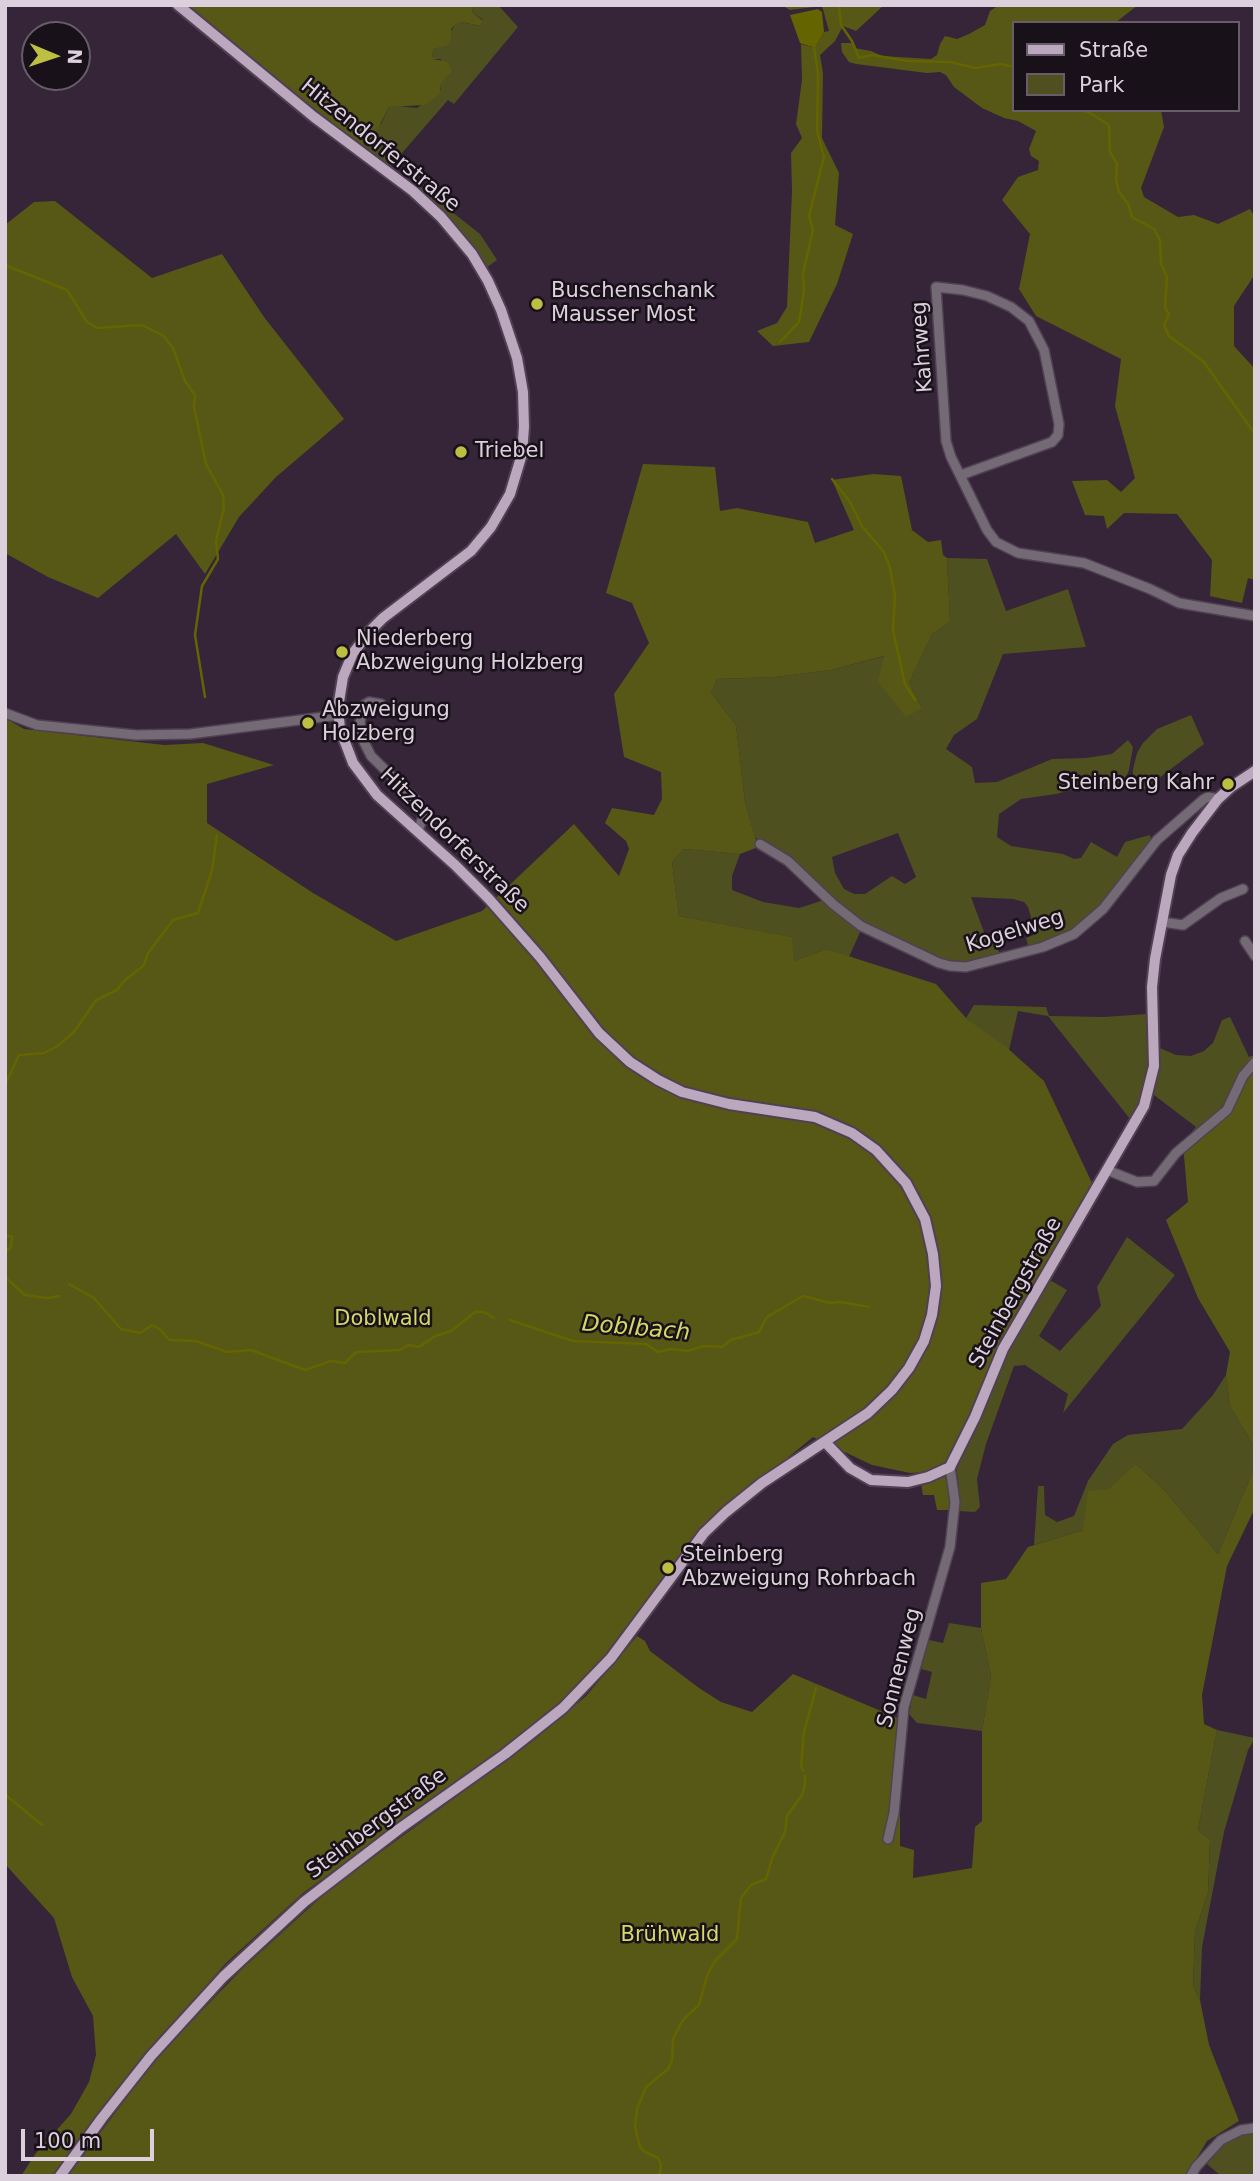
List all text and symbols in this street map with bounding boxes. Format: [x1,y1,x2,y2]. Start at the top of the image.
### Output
north arrow [21,21,91,91]
legend [1012,21,1239,112]
text: Straße [1079,38,1148,62]
text: N [64,48,86,65]
text: Park [1079,73,1124,97]
street label: Hitzendorferstraße [295,74,465,218]
place label: Buschenschank Mausser Most [551,279,715,329]
marker: Buschenschank Mausser Most [529,296,545,312]
street label: Kahrweg [907,300,939,394]
place label: Triebel [475,439,544,465]
marker: Triebel [453,444,469,460]
place label: Niederberg Abzweigung Holzberg [356,627,584,677]
marker: Niederberg Abzweigung Holzberg [334,644,350,660]
place label: Abzweigung Holzberg [322,698,450,748]
marker: Abzweigung Holzberg [300,715,316,731]
street label: Hitzendorferstraße [374,763,534,919]
place label: Steinberg Kahr [1058,771,1214,797]
marker: Steinberg Kahr [1220,776,1236,792]
street label: Kogelweg [963,905,1067,959]
street label: Steinbergstraße [964,1213,1068,1373]
park label: Doblwald [334,1307,432,1333]
water label: Doblbach [581,1311,691,1347]
place label: Steinberg Abzweigung Rohrbach [682,1543,916,1593]
marker: Steinberg Abzweigung Rohrbach [660,1560,676,1576]
street label: Sonnenweg [873,1606,927,1730]
street label: Steinbergstraße [302,1763,452,1885]
park label: Brühwald [621,1923,719,1949]
scale bar [24,2114,158,2158]
text: 100 m [34,2129,101,2153]

